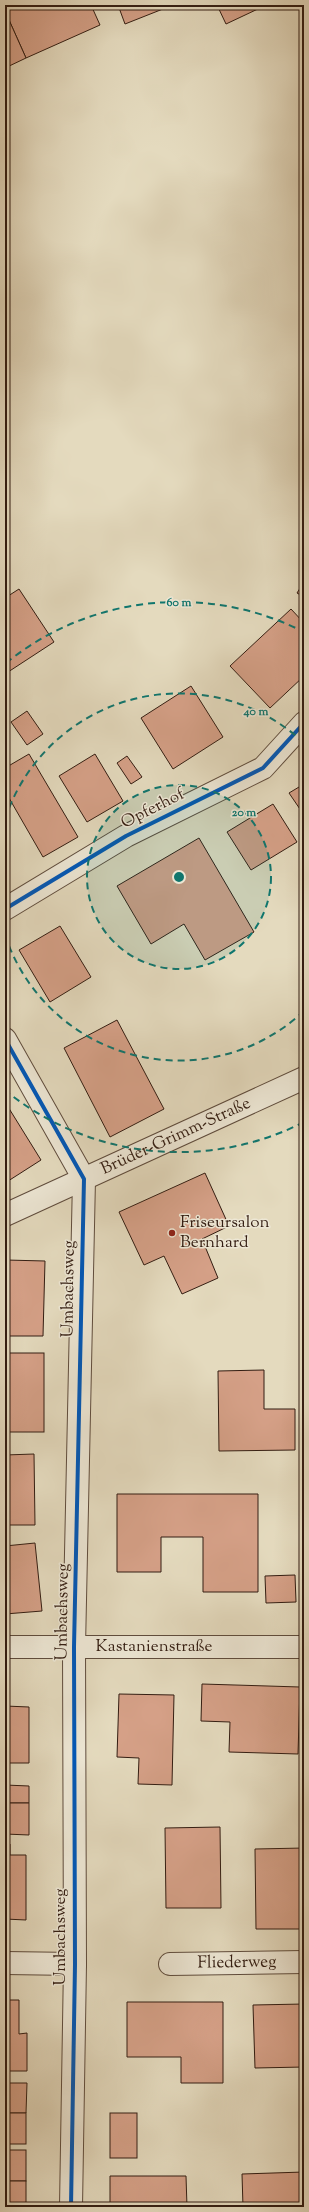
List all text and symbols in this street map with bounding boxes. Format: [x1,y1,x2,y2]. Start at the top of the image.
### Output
text: 60 m [167,594,191,612]
text: 40 m [243,703,268,721]
street label: Opferhof [117,782,190,835]
text: 20 m [232,804,256,822]
centre of rings [172,870,186,884]
street label: Brüder-Grimm-Straße [97,1092,255,1181]
place label: Friseursalon Bernhard [180,1211,270,1255]
marker: Friseursalon Bernhard [167,1228,177,1238]
street label: Umbachsweg [56,1240,82,1338]
street label: Umbachsweg [50,1563,76,1661]
street label: Kastanienstraße [96,1635,213,1659]
street label: Umbachsweg [49,1888,73,1986]
street label: Fliederweg [197,1950,277,1976]

